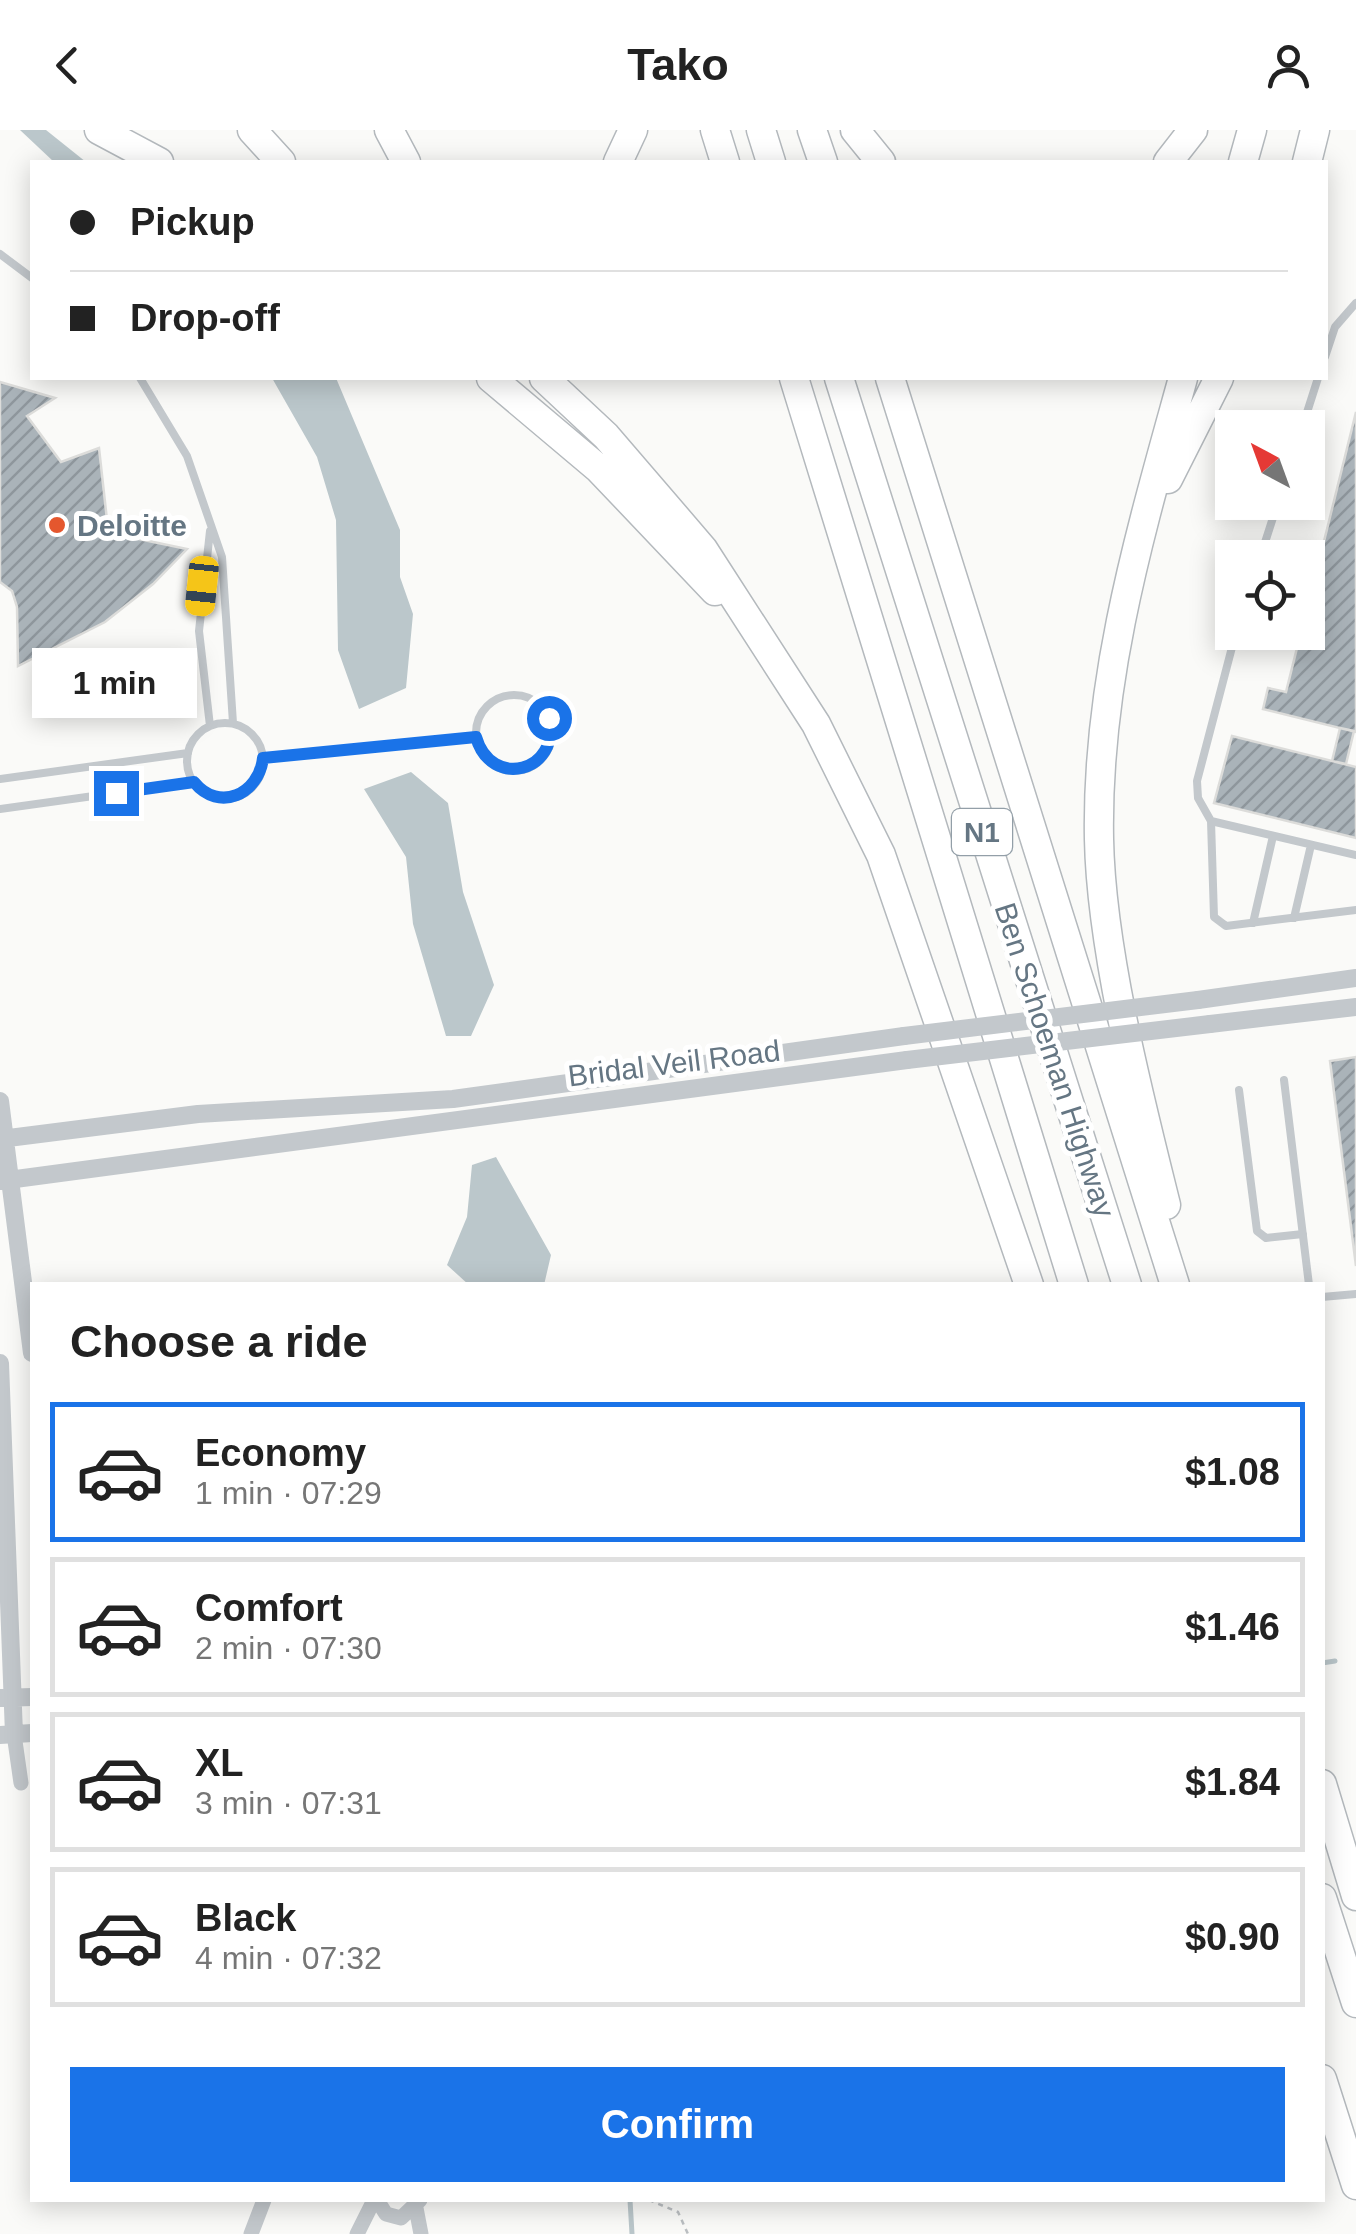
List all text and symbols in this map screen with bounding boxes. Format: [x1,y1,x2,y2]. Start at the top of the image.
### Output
icon: back [40,38,95,93]
icon: person [1261,38,1316,93]
text: Tako [627,39,729,90]
text: Pickup [130,201,255,243]
text: Drop-off [130,297,280,339]
north arrow [1215,410,1325,520]
map controls [1215,410,1325,650]
place label: Deloitte [77,509,187,542]
marker: Deloitte [46,514,68,536]
button: locate [1215,540,1325,650]
car [184,555,220,617]
callout: 1 min [34,648,198,718]
text: 1 min [73,665,156,701]
route start [527,696,572,741]
route end [94,771,139,816]
road number: N1 [952,809,1012,855]
street label: Ben Schoeman Highway [989,899,1121,1221]
street label: Bridal Veil Road [566,1034,782,1092]
text: Choose a ride [70,1316,368,1367]
icon: car [75,1427,165,1517]
text: Economy [195,1432,366,1474]
text: $1.08 [1185,1451,1280,1493]
text: 1 min · 07:29 [195,1475,382,1511]
icon: car [75,1582,165,1672]
text: Comfort [195,1587,343,1629]
text: $1.46 [1185,1606,1280,1648]
text: 2 min · 07:30 [195,1630,382,1666]
icon: car [75,1737,165,1827]
text: XL [195,1742,244,1784]
text: $1.84 [1185,1761,1280,1803]
text: 3 min · 07:31 [195,1785,382,1821]
icon: car [75,1892,165,1982]
text: Black [195,1897,296,1939]
text: $0.90 [1185,1916,1280,1958]
text: 4 min · 07:32 [195,1940,382,1976]
button: Confirm [70,2067,1285,2182]

